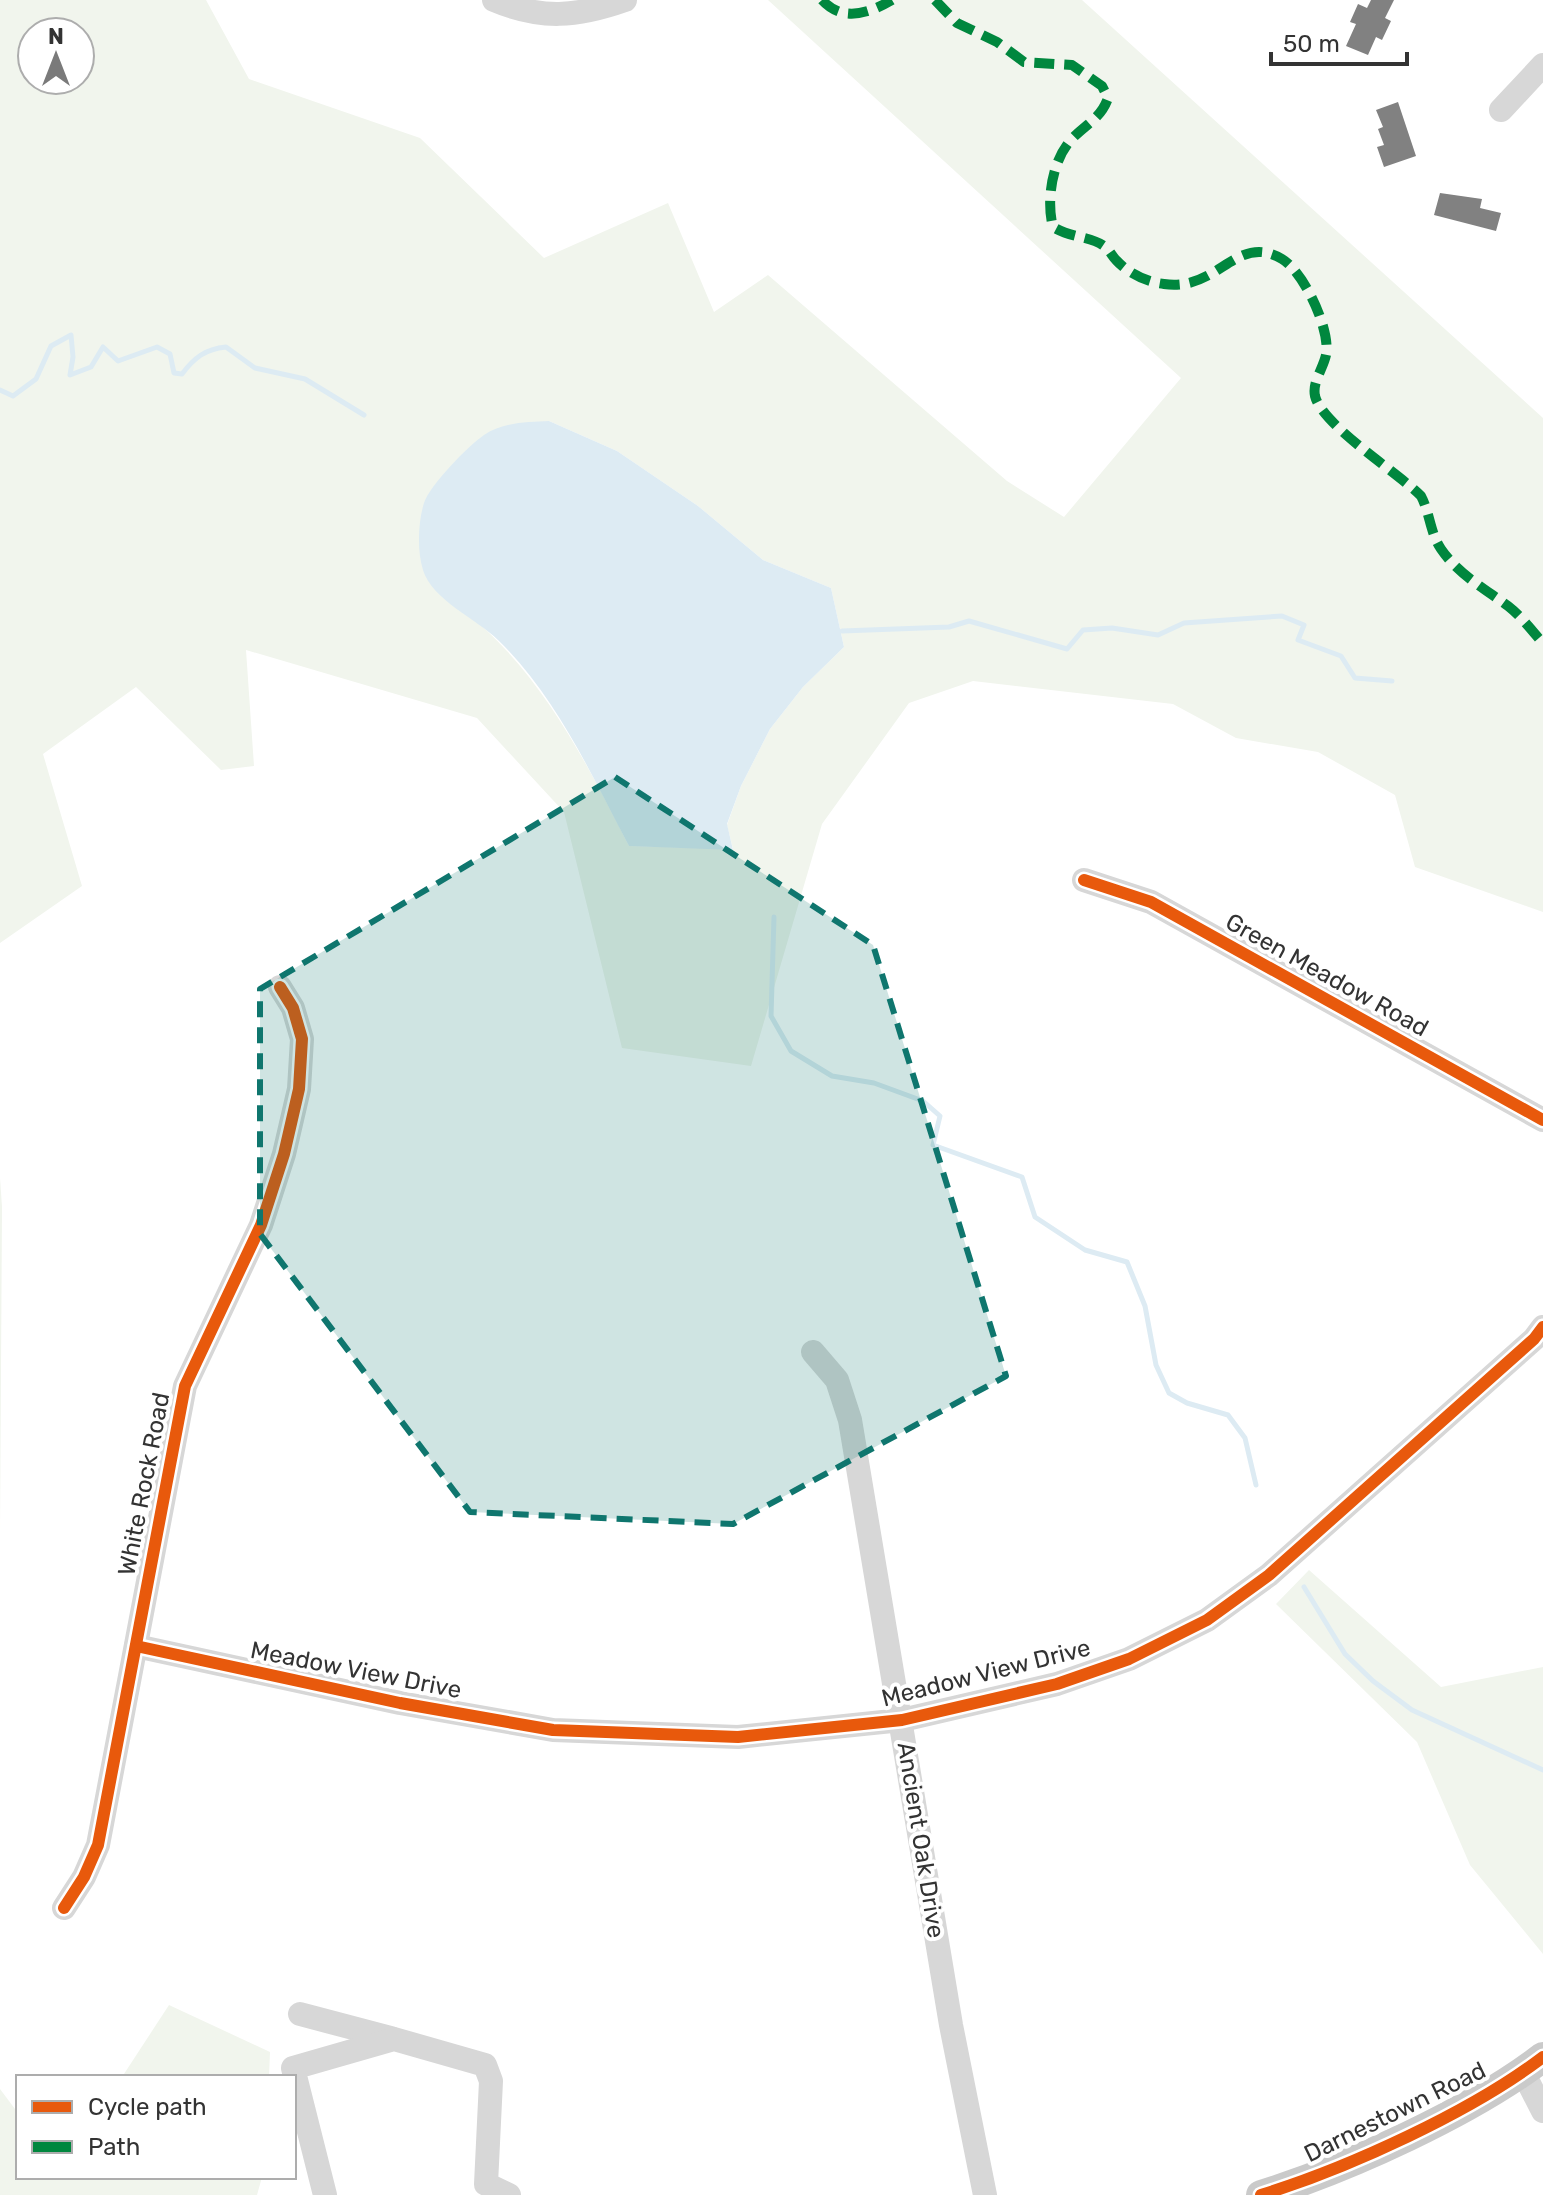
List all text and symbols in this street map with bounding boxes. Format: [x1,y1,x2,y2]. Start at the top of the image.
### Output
north arrow [16,16,96,96]
scale bar [1271,16,1407,66]
text: N [48,23,64,50]
text: 50 m [1283,30,1340,58]
street label: Green Meadow Road [1221,908,1433,1042]
street label: White Rock Road [113,1390,175,1578]
street label: Meadow View Drive [879,1633,1093,1713]
street label: Meadow View Drive [248,1636,464,1704]
street label: Ancient Oak Drive [892,1740,950,1940]
street label: Darnestown Road [1300,2056,1490,2168]
legend [16,2075,296,2179]
text: Cycle path [88,2093,207,2121]
text: Path [88,2133,140,2161]

